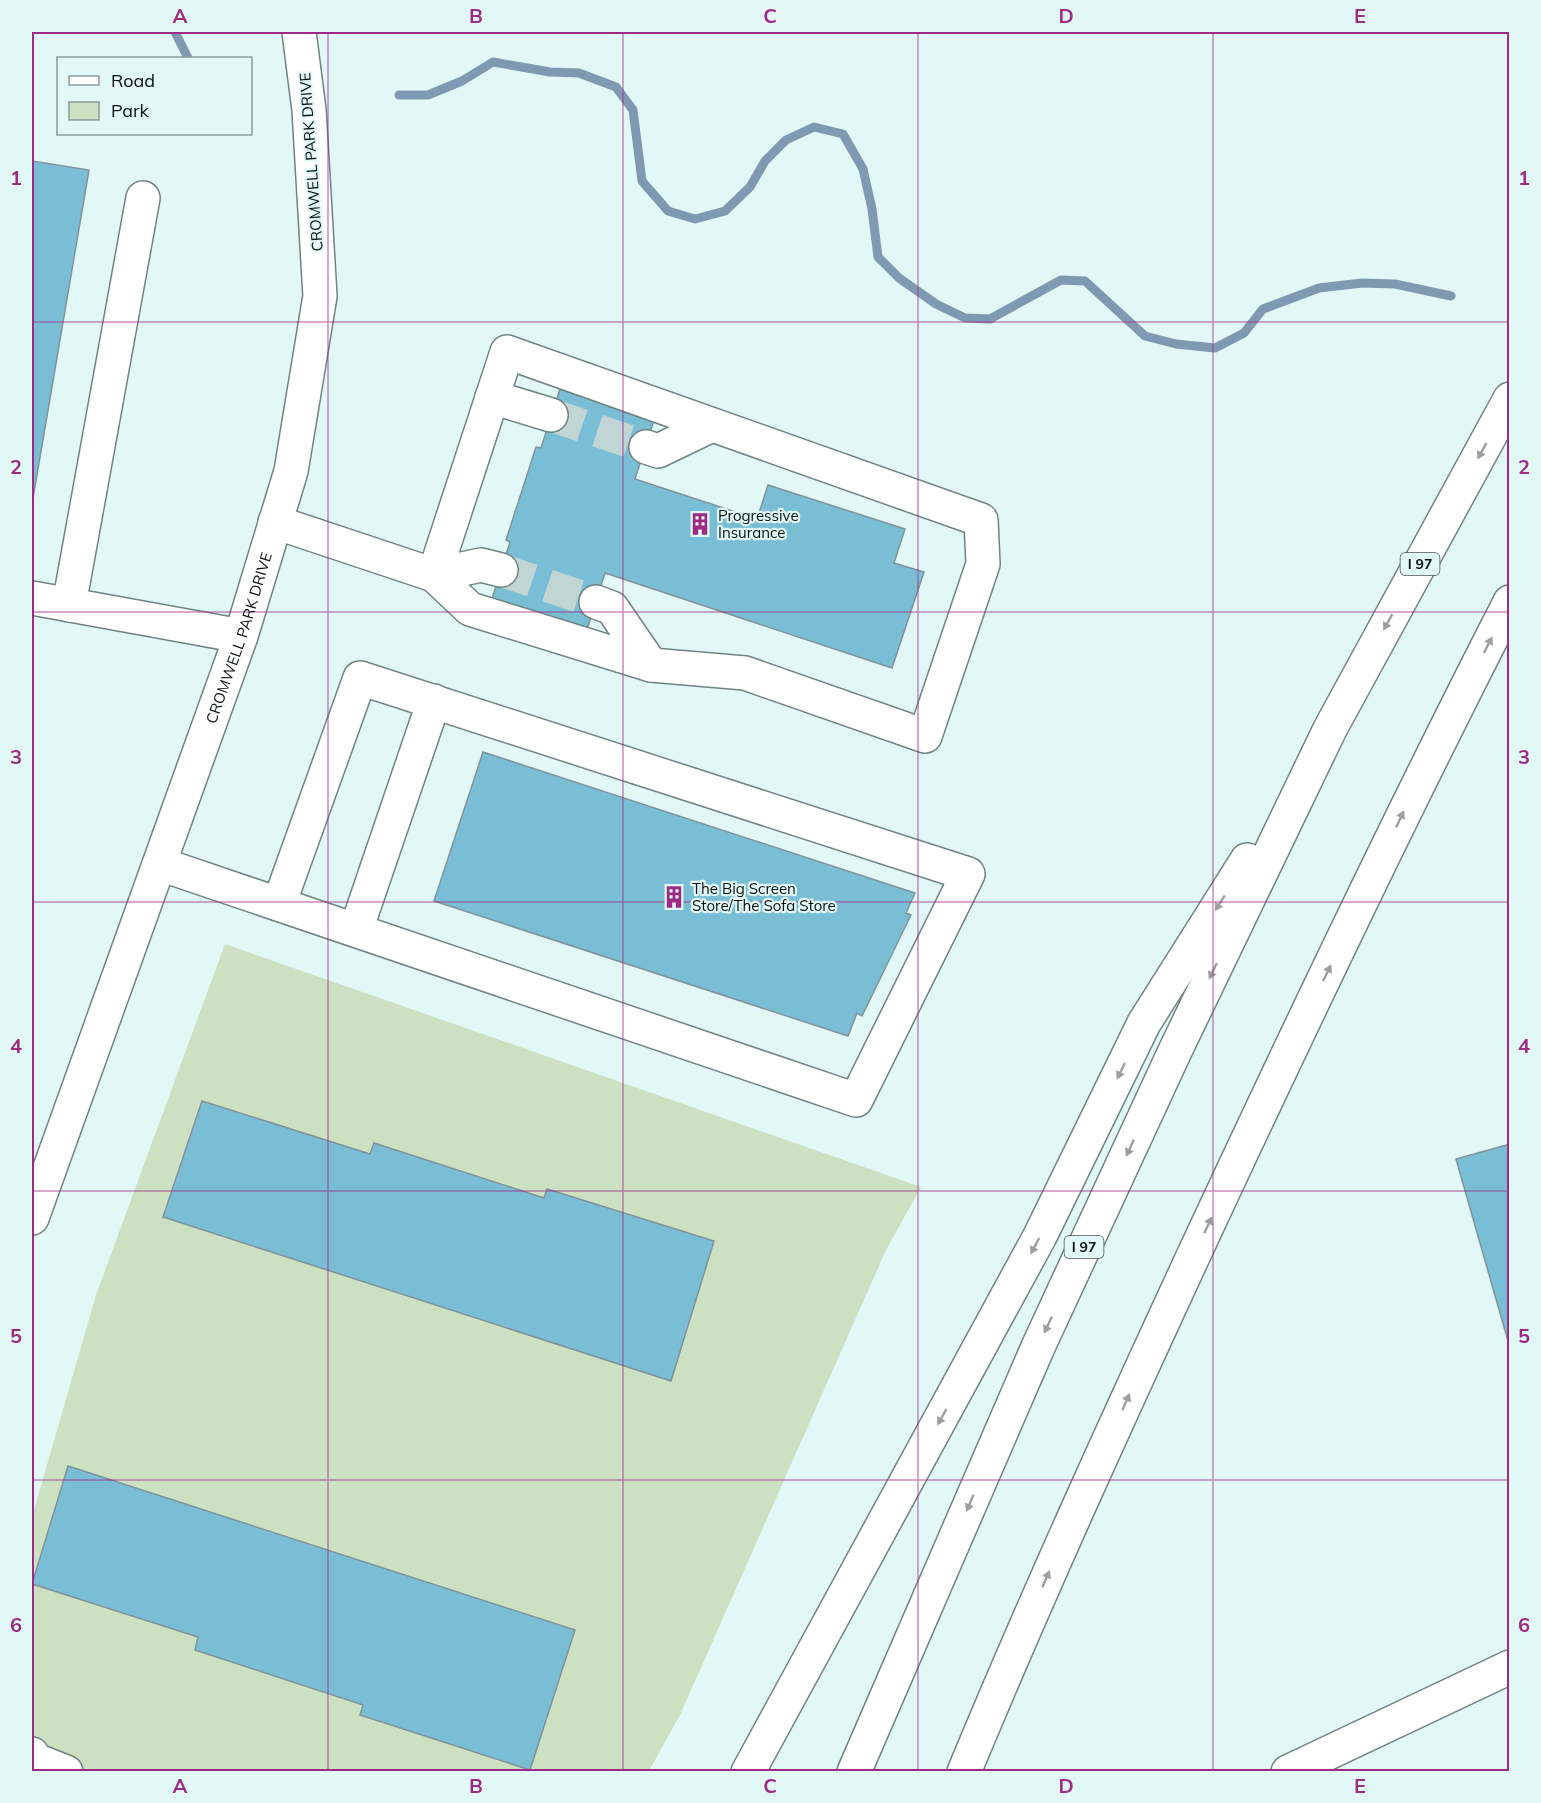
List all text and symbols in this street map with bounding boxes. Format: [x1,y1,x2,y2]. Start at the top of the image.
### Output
text: A [173,3,188,28]
text: B [469,3,483,28]
text: C [763,3,777,28]
text: D [1058,3,1074,28]
text: E [1354,3,1366,28]
legend [57,57,252,135]
text: Road [111,69,155,92]
street label: CROMWELL PARK DRIVE [295,72,327,252]
text: Park [111,99,150,122]
text: 1 [10,165,22,190]
text: 1 [1518,165,1530,190]
one-way arrow [1477,442,1487,459]
text: 2 [10,454,22,479]
text: 2 [1518,454,1530,479]
place label: Progressive Insurance [718,506,799,542]
building icon: Progressive Insurance [687,511,713,537]
street label: CROMWELL PARK DRIVE [201,550,275,726]
road number: I 97 [1400,553,1440,575]
one-way arrow [1383,614,1393,631]
one-way arrow [1483,637,1492,654]
text: 3 [10,744,22,769]
text: 3 [1518,744,1530,769]
one-way arrow [1395,811,1404,828]
place label: The Big Screen Store/The Sofa Store [692,879,836,915]
building icon: The Big Screen Store/The Sofa Store [661,884,687,910]
one-way arrow [1215,895,1226,911]
one-way arrow [1209,963,1218,980]
one-way arrow [1322,965,1331,982]
text: 4 [10,1033,22,1058]
text: 4 [1518,1033,1530,1058]
one-way arrow [1116,1062,1125,1079]
one-way arrow [1126,1139,1135,1156]
one-way arrow [1204,1216,1213,1233]
road number: I 97 [1064,1236,1104,1258]
one-way arrow [1030,1237,1040,1254]
one-way arrow [1044,1316,1053,1333]
text: 5 [10,1323,22,1348]
text: 5 [1518,1323,1530,1348]
one-way arrow [1122,1393,1131,1410]
one-way arrow [937,1409,947,1426]
one-way arrow [965,1494,974,1512]
one-way arrow [1041,1571,1050,1588]
text: 6 [10,1612,22,1637]
text: 6 [1518,1612,1530,1637]
text: A [173,1773,188,1798]
text: B [469,1773,483,1798]
text: C [763,1773,777,1798]
text: D [1058,1773,1074,1798]
text: E [1354,1773,1366,1798]

